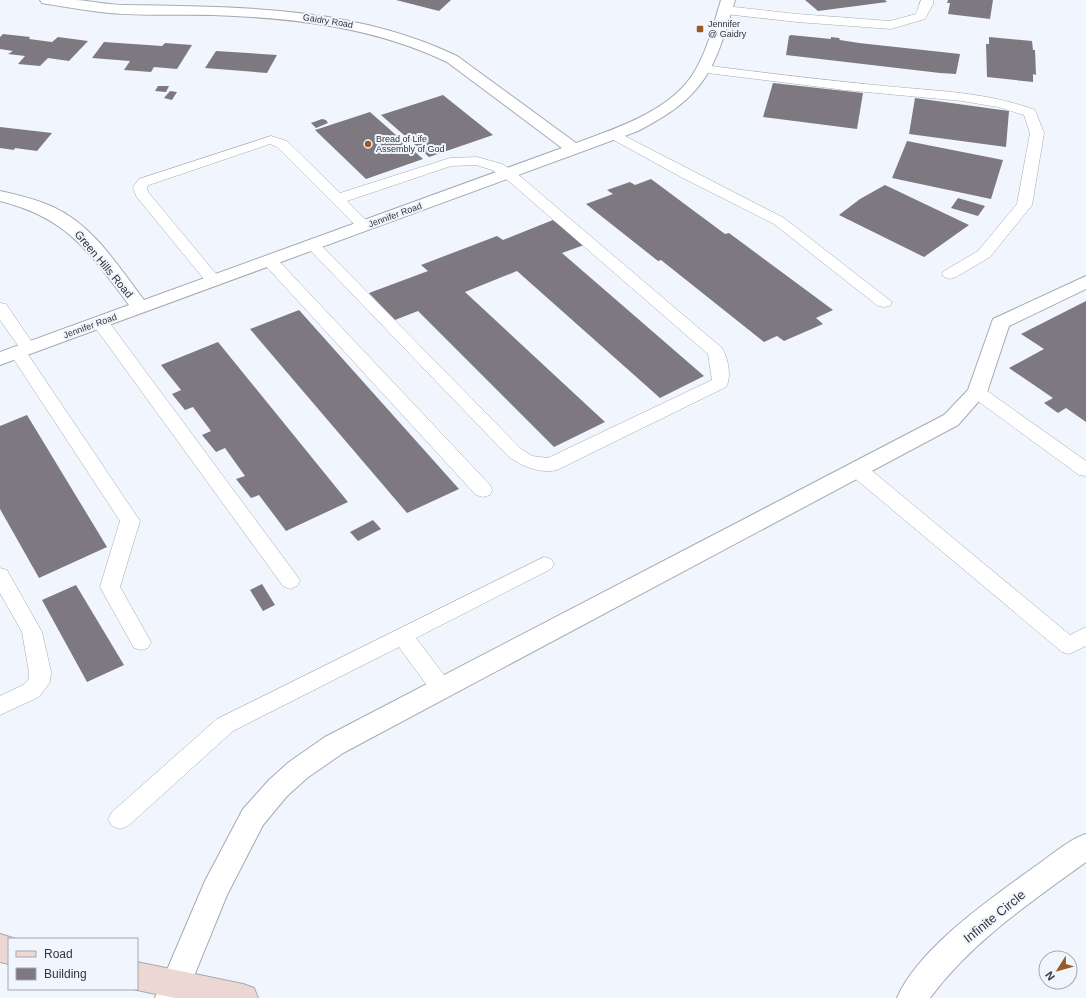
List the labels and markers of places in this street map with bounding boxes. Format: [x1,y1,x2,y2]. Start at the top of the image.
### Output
place label: Jennifer @ Gaidry [708,19,747,39]
marker: Jennifer @ Gaidry [695,24,705,34]
place label: Bread of Life Assembly of God [376,134,445,154]
marker: Bread of Life Assembly of God [363,139,373,149]

